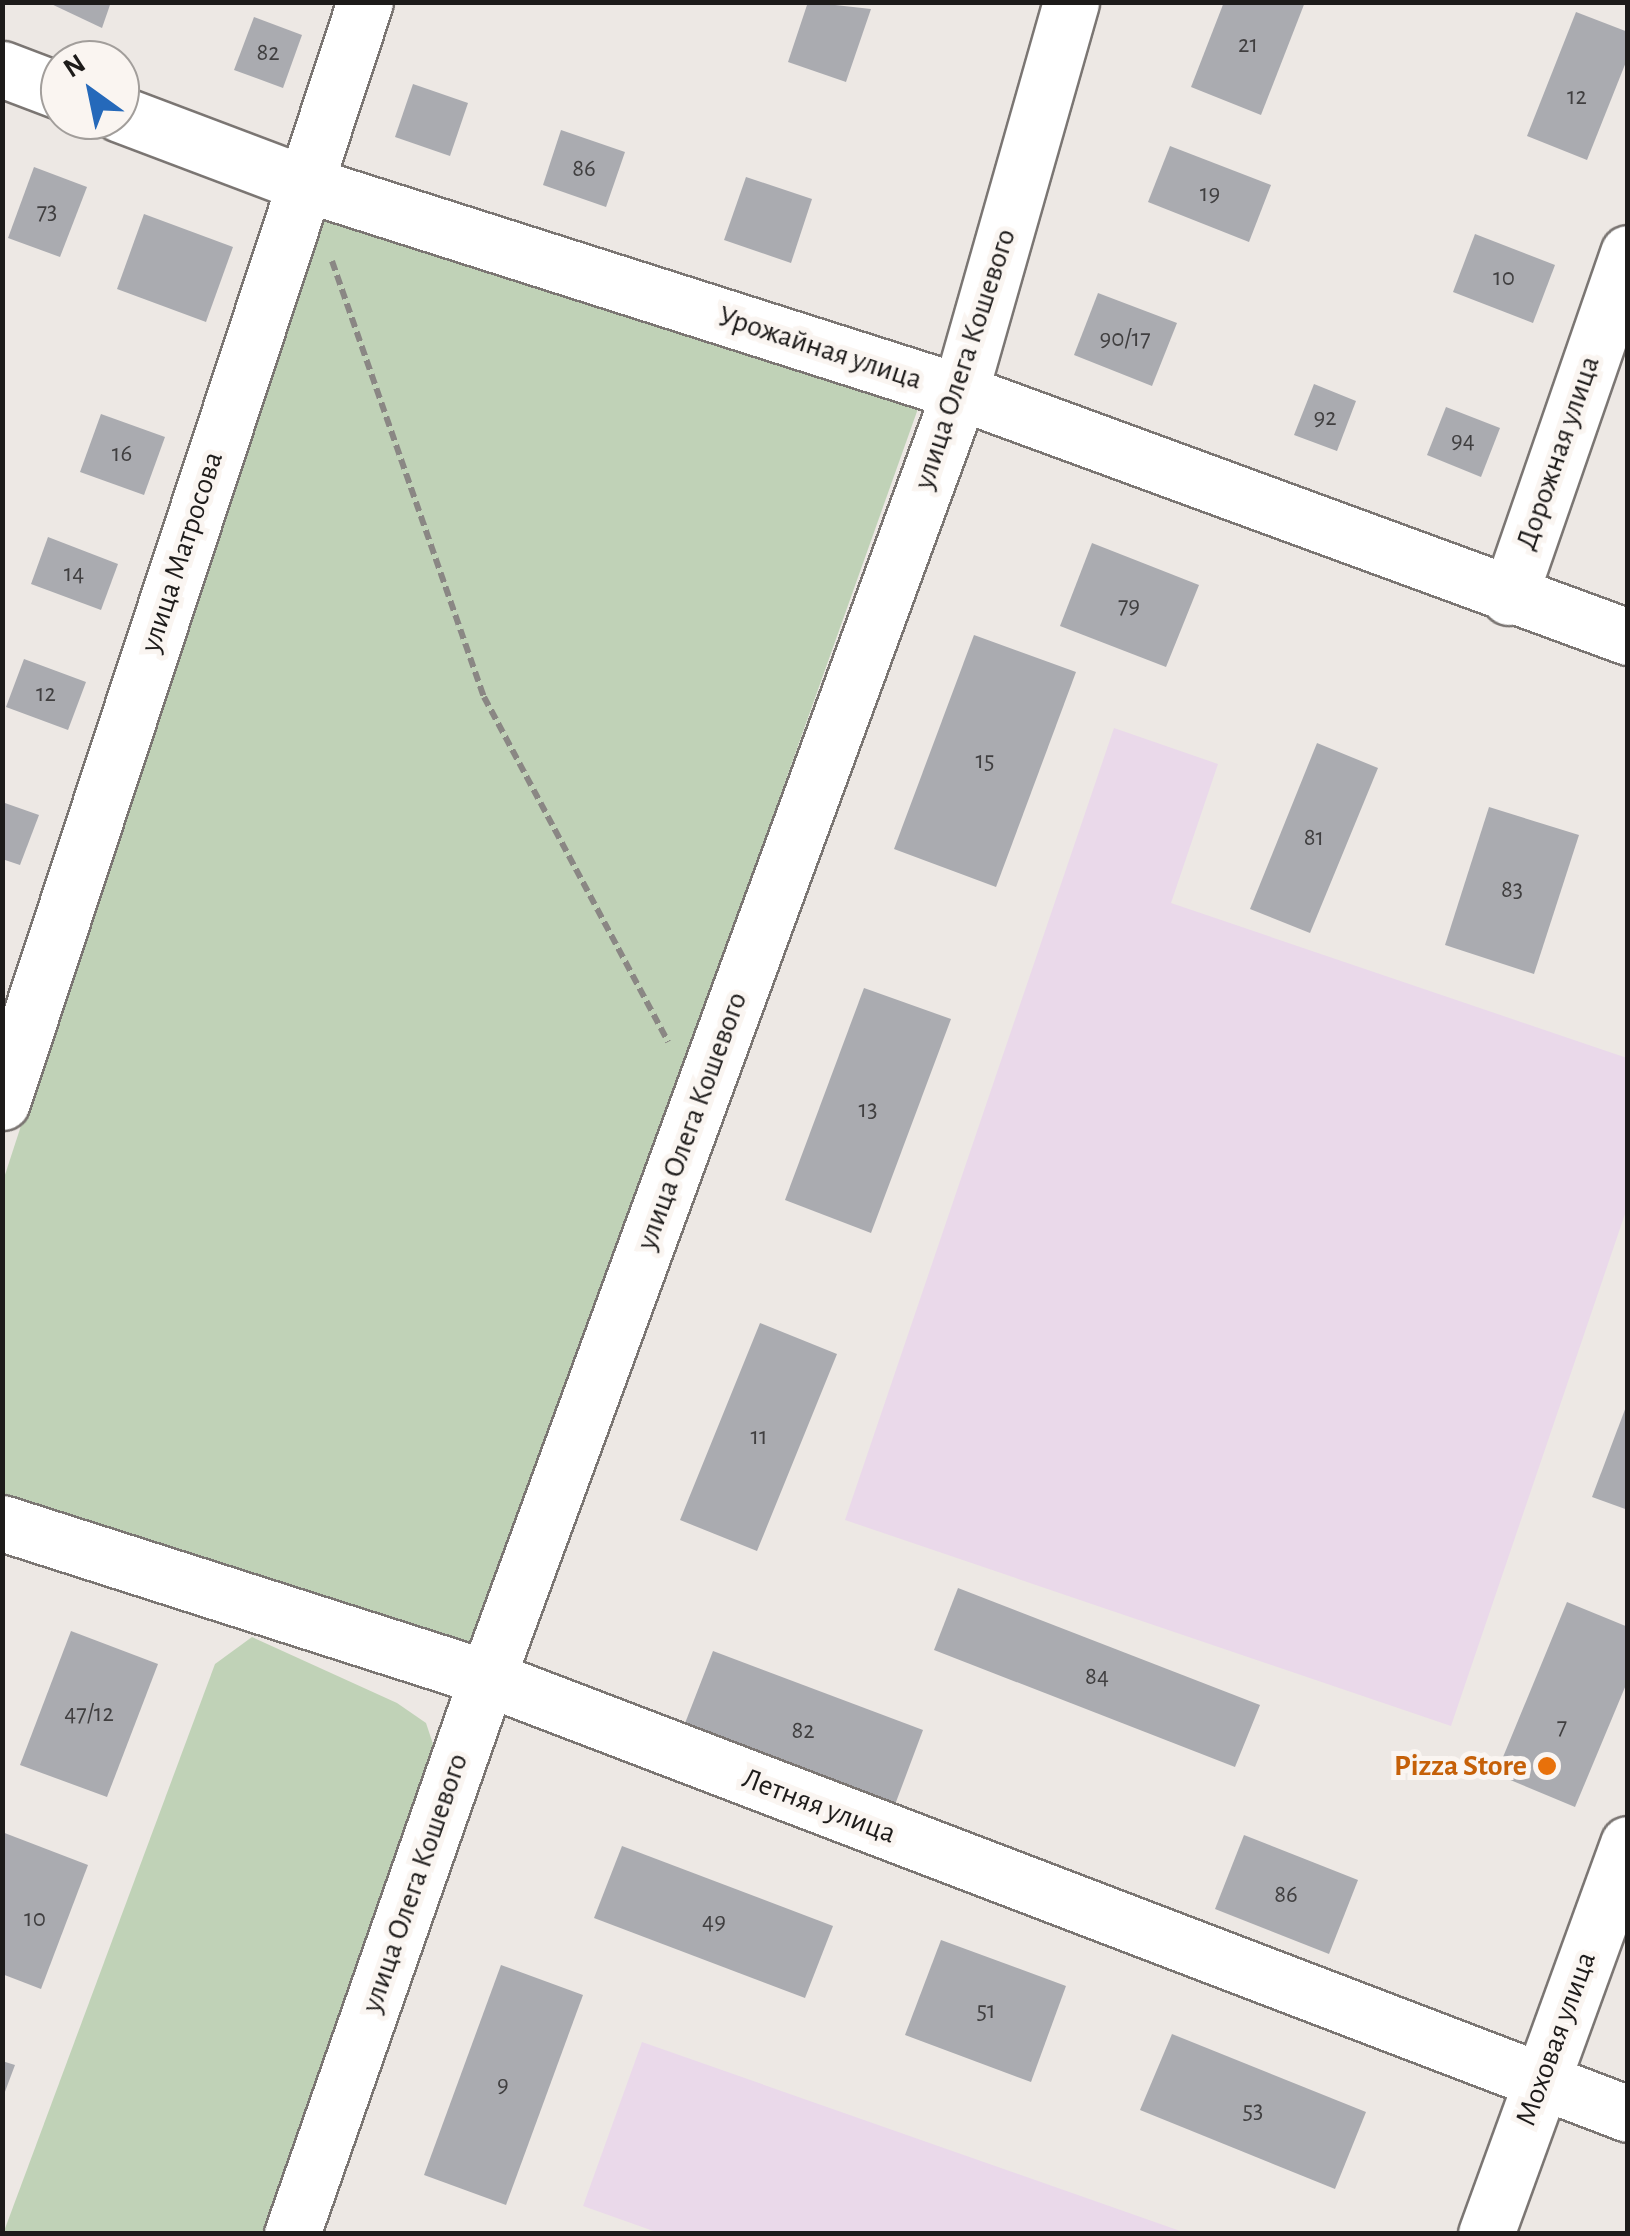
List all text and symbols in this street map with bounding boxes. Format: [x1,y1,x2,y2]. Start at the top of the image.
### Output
house number: 21 [1238,30,1258,60]
house number: 82 [256,38,280,68]
north arrow [40,40,140,140]
text: N [59,49,91,84]
house number: 12 [1567,82,1587,112]
house number: 86 [572,154,596,184]
house number: 19 [1200,179,1220,209]
house number: 73 [37,197,57,227]
street label: улица Олега Кошевого [906,224,1024,494]
house number: 10 [1493,263,1515,293]
street label: Урожайная улица [714,298,926,398]
house number: 90/17 [1099,324,1151,354]
street label: Дорожная улица [1508,351,1608,555]
house number: 92 [1313,403,1337,433]
house number: 94 [1451,426,1475,456]
house number: 16 [112,439,132,469]
street label: улица Матросова [133,447,231,657]
house number: 14 [64,559,84,589]
house number: 79 [1118,591,1140,621]
house number: 12 [36,679,56,709]
house number: 15 [975,746,995,776]
house number: 81 [1304,823,1324,853]
house number: 83 [1501,875,1523,905]
street label: улица Олега Кошевого [629,987,755,1255]
house number: 13 [859,1095,877,1125]
house number: 11 [750,1422,768,1452]
house number: 84 [1085,1662,1109,1692]
house number: 47/12 [64,1699,114,1729]
house number: 7 [1557,1712,1567,1742]
house number: 82 [791,1716,815,1746]
place label: Pizza Store [1394,1748,1527,1784]
street label: улица Олега Кошевого [354,1749,476,2017]
marker: Pizza Store [1536,1755,1558,1777]
street label: Летняя улица [737,1760,901,1852]
house number: 86 [1274,1880,1298,1910]
house number: 10 [24,1904,46,1934]
house number: 49 [702,1907,726,1937]
street label: Моховая улица [1508,1947,1604,2131]
house number: 51 [976,1996,996,2026]
house number: 9 [497,2070,509,2100]
house number: 53 [1243,2096,1263,2126]

